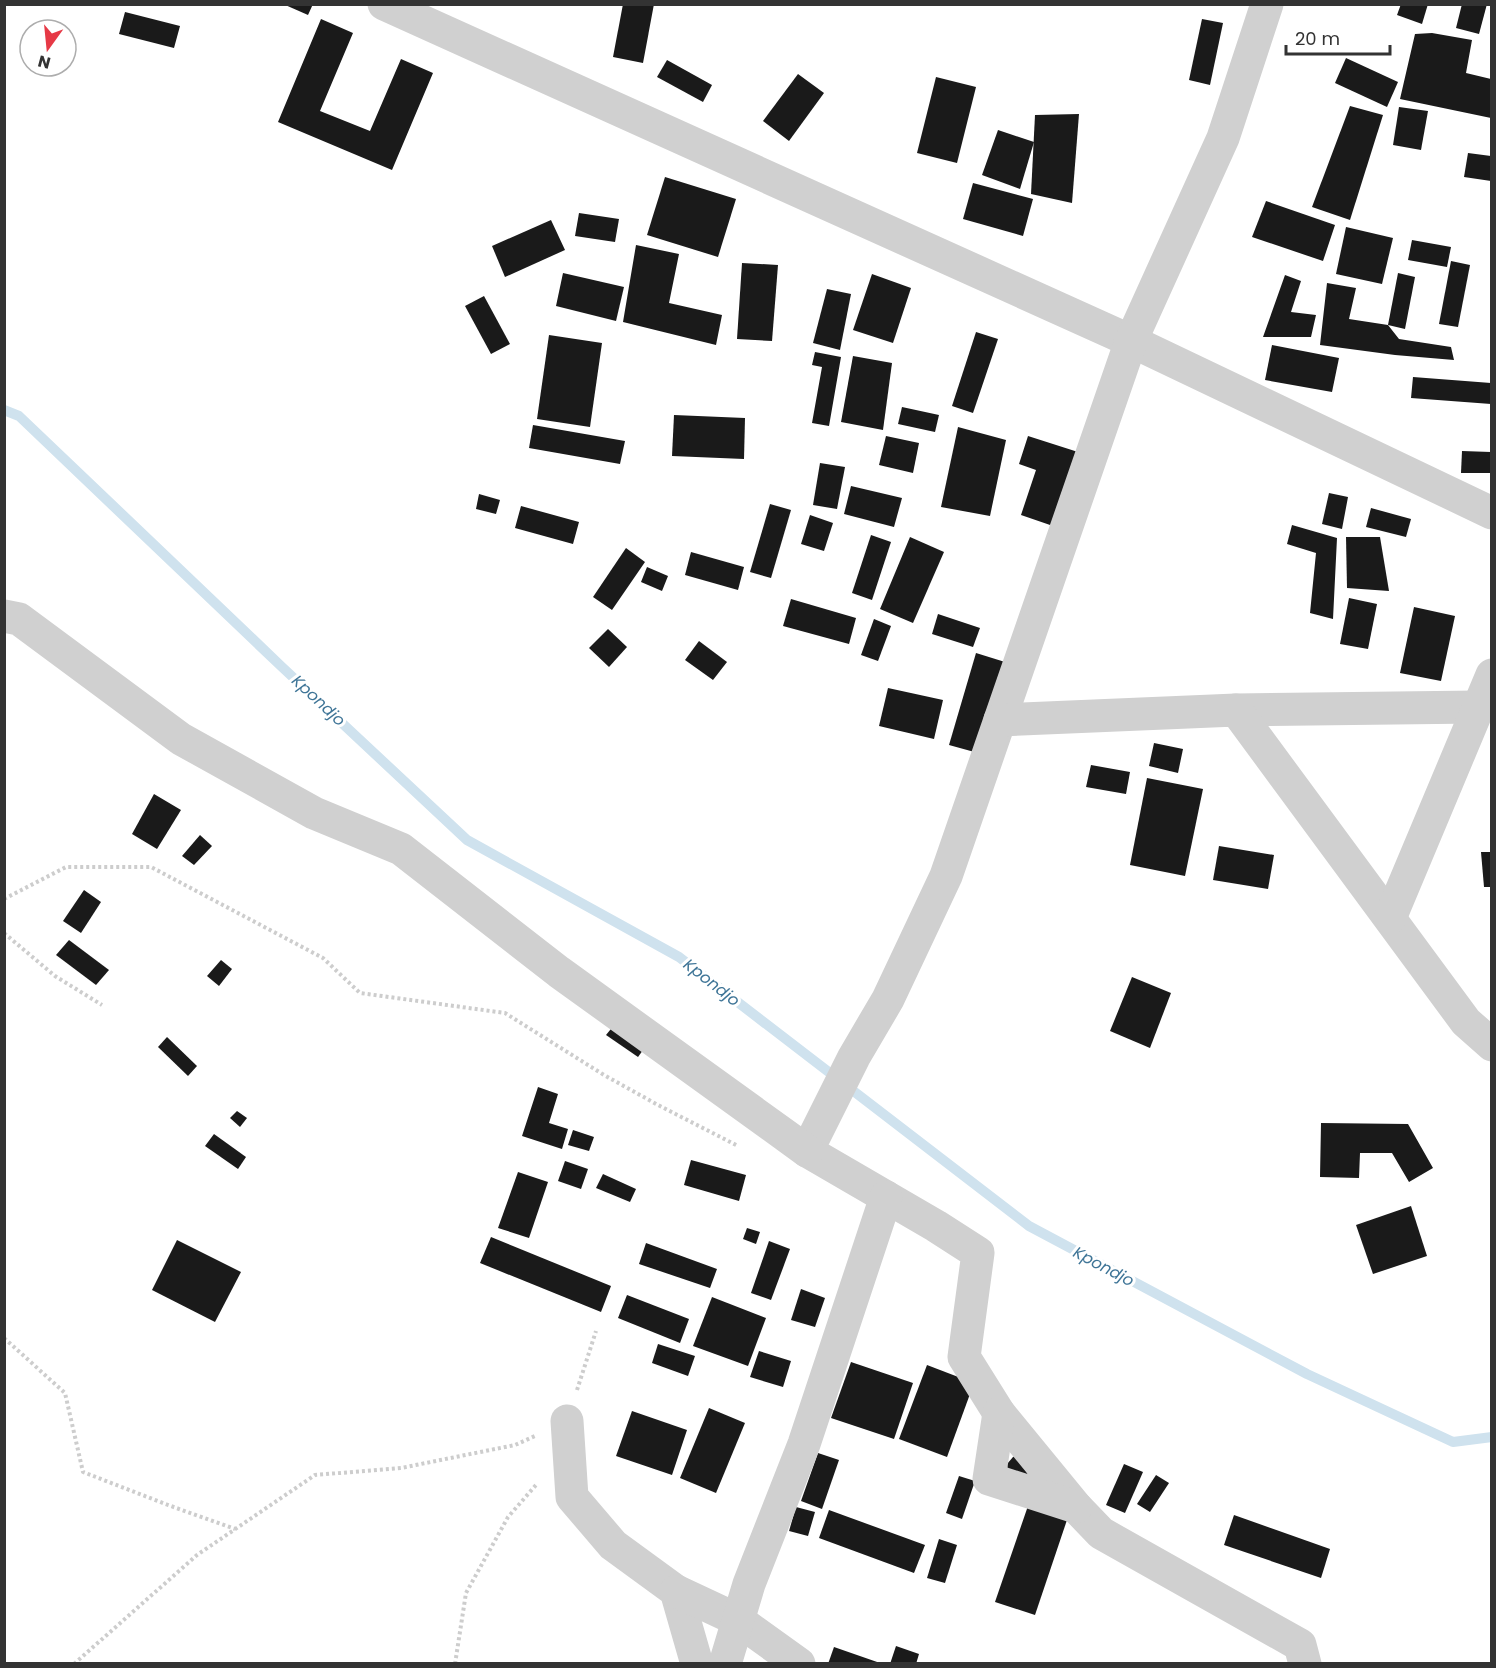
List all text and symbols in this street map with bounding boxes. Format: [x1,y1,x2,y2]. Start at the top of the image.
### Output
north arrow [18,18,78,78]
scale bar [1286,18,1390,56]
text: 20 m [1295,26,1340,51]
text: N [35,49,53,75]
water label: Kpondjo [287,669,351,731]
water label: Kpondjo [679,953,745,1012]
water label: Kpondjo [1069,1241,1138,1292]

